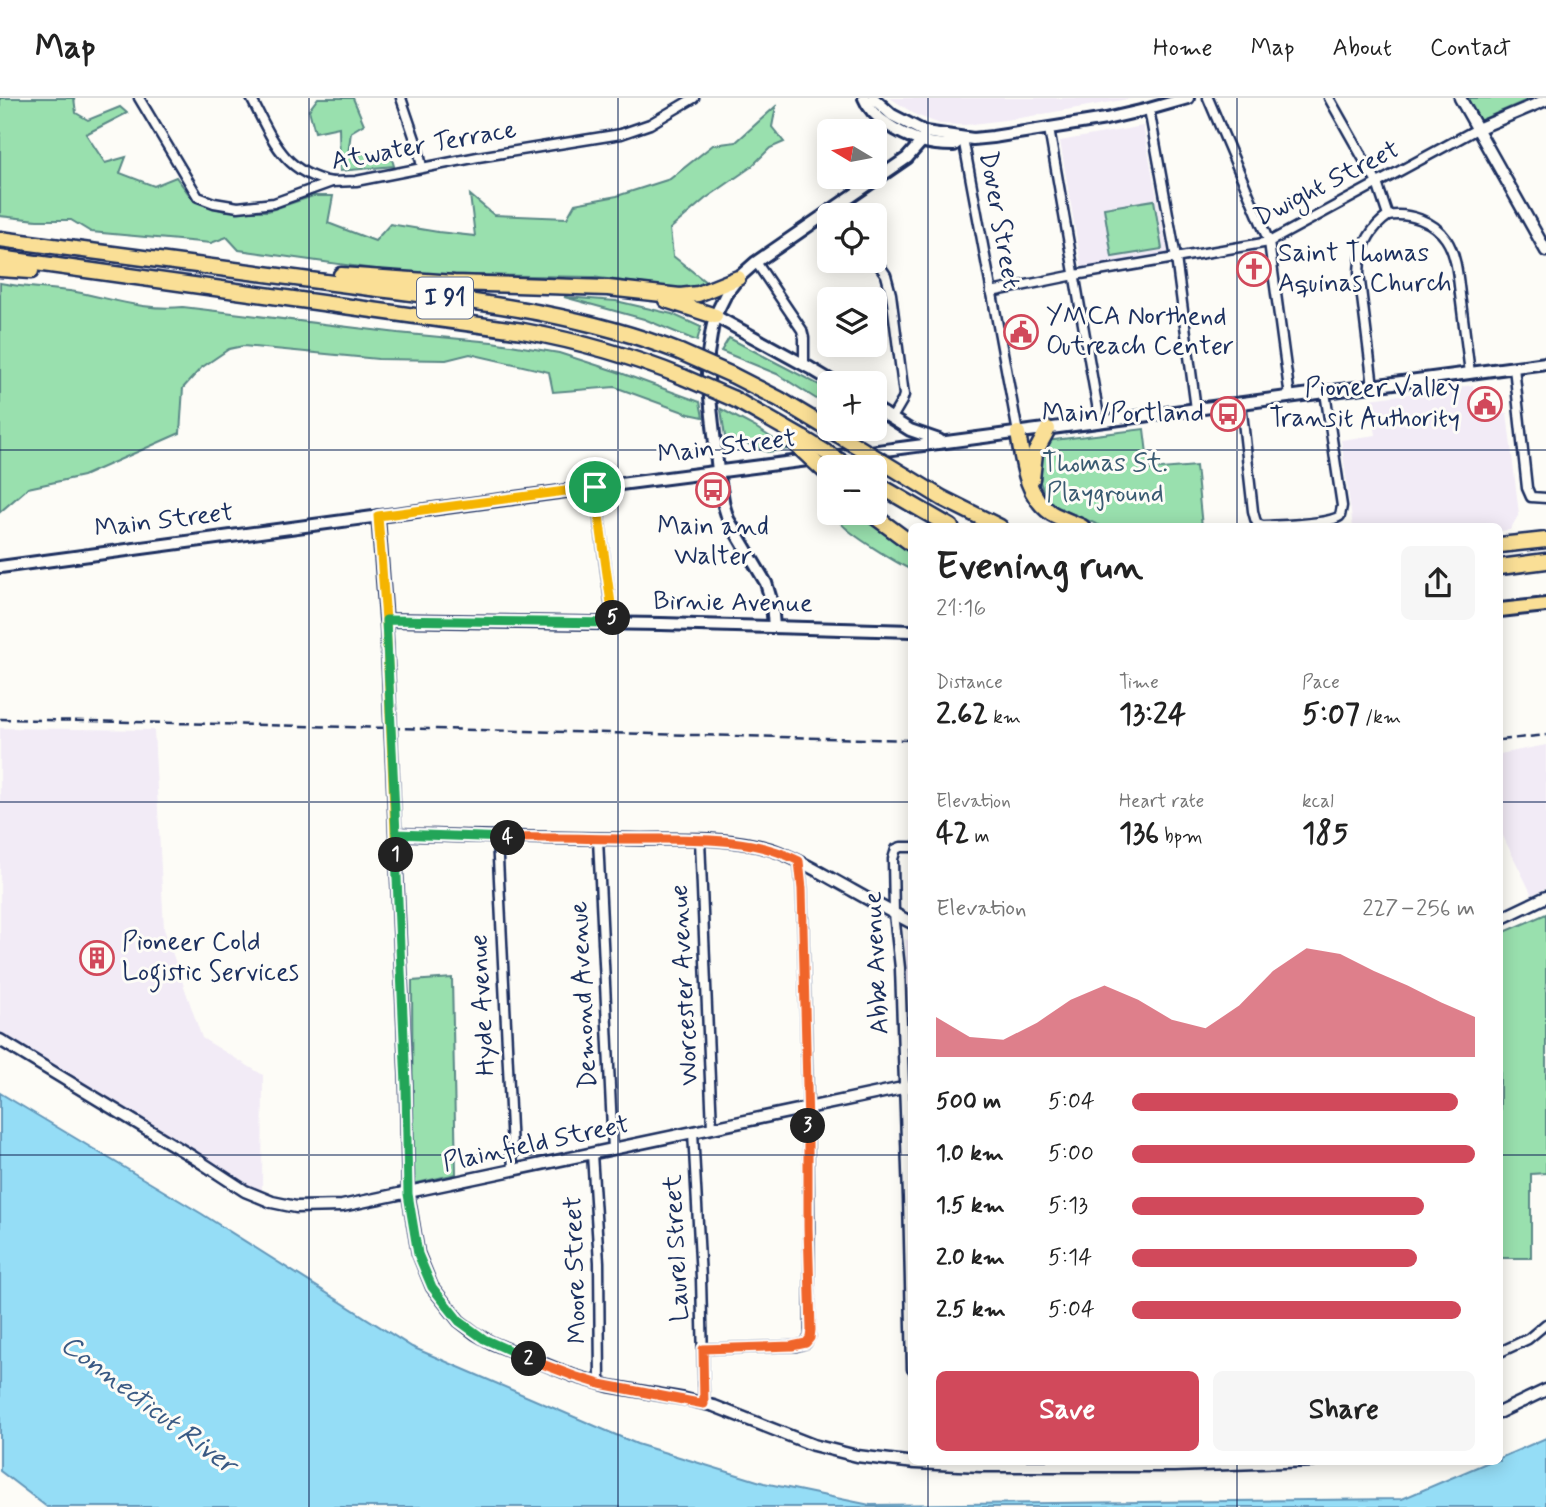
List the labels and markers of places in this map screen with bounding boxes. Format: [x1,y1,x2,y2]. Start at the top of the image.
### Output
place label: Saint Thomas Aquinas Church [1278,237,1452,301]
church icon: Saint Thomas Aquinas Church [1235,250,1273,288]
place label: YMCA Northend Outreach Center [1046,300,1234,364]
public building icon: YMCA Northend Outreach Center [1002,313,1040,351]
place label: Pioneer Valley Transit Authority [1269,372,1460,436]
public building icon: Pioneer Valley Transit Authority [1466,385,1504,423]
bus stop icon: Main/Portland [1209,395,1247,433]
place label: Main/Portland [1042,397,1204,431]
pin [565,457,625,517]
bus stop icon: Main and Walter [694,471,732,509]
place label: Main and Walter [657,510,769,574]
pin: 5 [596,601,630,636]
pin: 4 [490,820,526,856]
pin: 1 [378,838,414,872]
place label: Pioneer Cold Logistic Services [122,926,299,993]
building icon: Pioneer Cold Logistic Services [78,939,116,977]
pin: 3 [790,1108,826,1144]
pin: 2 [512,1342,546,1376]

